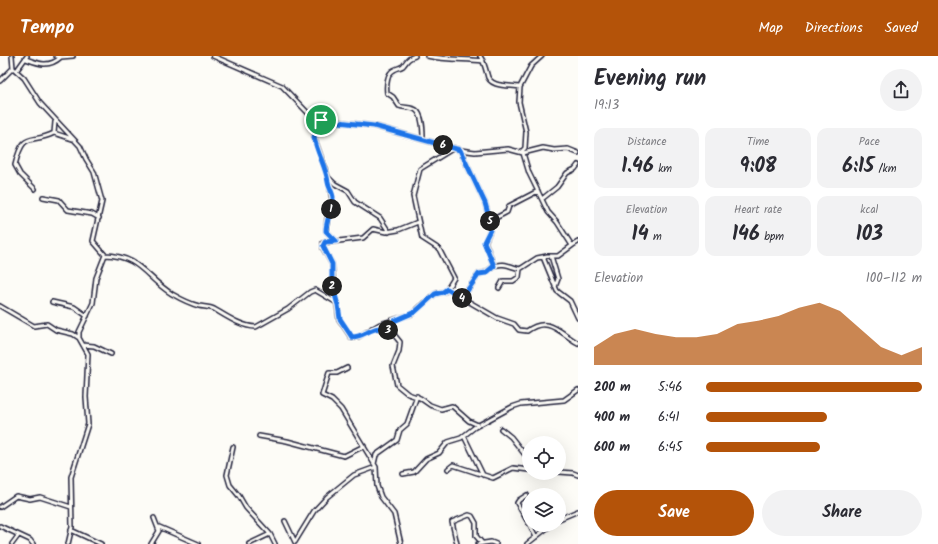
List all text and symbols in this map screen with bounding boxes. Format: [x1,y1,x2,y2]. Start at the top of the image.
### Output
text: Tempo [20,13,74,43]
text: Map [758,17,783,39]
text: Directions [805,17,863,39]
text: Saved [885,17,918,39]
text: Evening run [594,62,706,97]
button: share [880,69,922,111]
text: 19:13 [594,95,619,116]
pin [304,103,338,137]
icon: arrive [310,109,332,131]
text: Distance [627,133,666,151]
text: Time [747,133,769,151]
text: Pace [859,133,880,151]
pin: 6 [433,135,453,155]
text: 6 [440,136,446,154]
text: 1.46 [621,151,654,183]
text: 9:08 [739,151,777,183]
text: 6:15 [842,151,874,183]
text: km [654,160,672,178]
text: /km [874,160,896,178]
pin: 1 [321,199,341,219]
text: 1 [329,200,333,218]
text: Elevation [626,201,667,219]
text: Heart rate [734,201,782,219]
text: kcal [860,201,878,219]
pin: 5 [480,211,500,231]
text: 5 [487,212,493,230]
text: 14 [632,219,649,251]
text: 146 [732,219,760,251]
text: 103 [856,219,883,251]
text: m [649,228,662,246]
text: bpm [760,228,784,246]
text: Elevation [594,268,643,289]
text: 100–112 m [866,268,922,289]
pin: 2 [322,276,342,296]
text: 2 [329,277,335,295]
pin: 4 [452,288,472,308]
text: 4 [459,289,465,307]
pin: 3 [378,320,398,340]
text: 3 [385,321,391,339]
text: 200 m [594,377,631,398]
text: 5:46 [658,377,683,398]
text: 400 m [594,407,630,428]
text: 6:41 [658,407,680,428]
map controls [522,436,566,532]
button: locate [522,436,566,480]
text: 600 m [594,437,630,458]
text: 6:45 [658,437,683,458]
button: layers [522,488,566,532]
button: Save [594,490,754,536]
button: Share [762,490,922,536]

